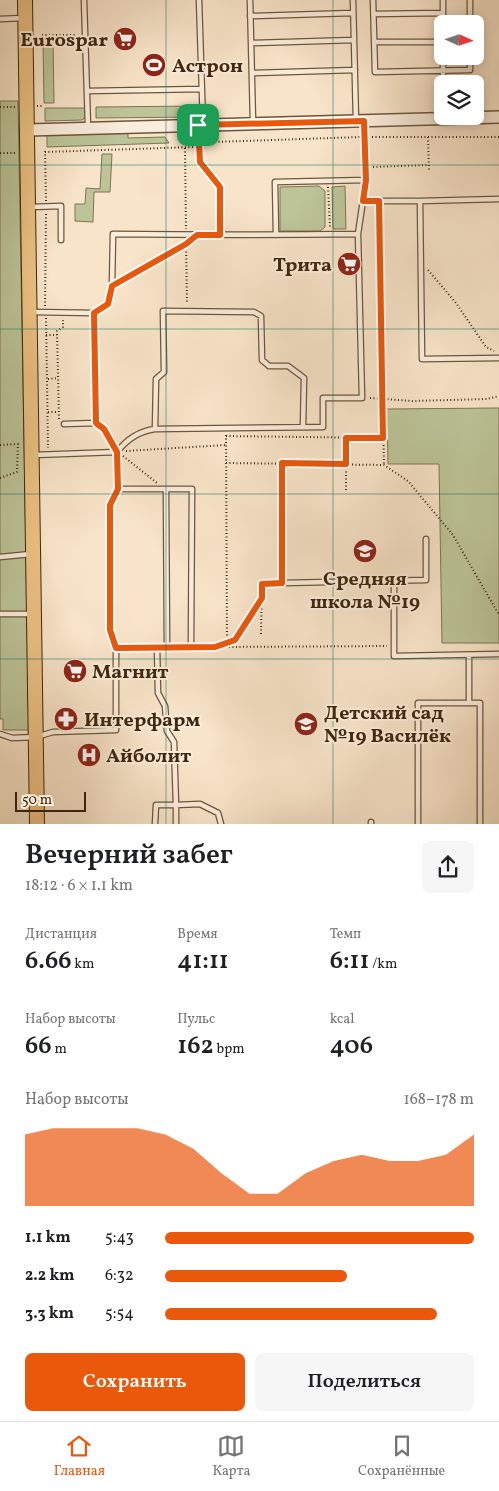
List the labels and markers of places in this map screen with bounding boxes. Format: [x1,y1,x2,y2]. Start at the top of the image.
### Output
supermarket icon: Eurospar [112,26,138,52]
place label: Eurospar [20,27,108,55]
sports icon: Астрон [141,52,167,78]
place label: Астрон [172,53,243,81]
pin [177,104,219,146]
supermarket icon: Трита [336,251,362,277]
place label: Трита [273,252,332,280]
school or university icon: Средняя школа №19 [352,538,378,564]
place label: Средняя школа №19 [310,566,420,617]
supermarket icon: Магнит [62,658,88,684]
place label: Магнит [92,659,169,687]
place label: Детский сад №19 Василёк [324,700,451,751]
pharmacy icon: Интерфарм [53,706,79,732]
place label: Интерфарм [84,707,200,735]
school or university icon: Детский сад №19 Василёк [293,711,319,737]
hospital icon: Айболит [76,742,102,768]
place label: Айболит [106,743,191,771]

